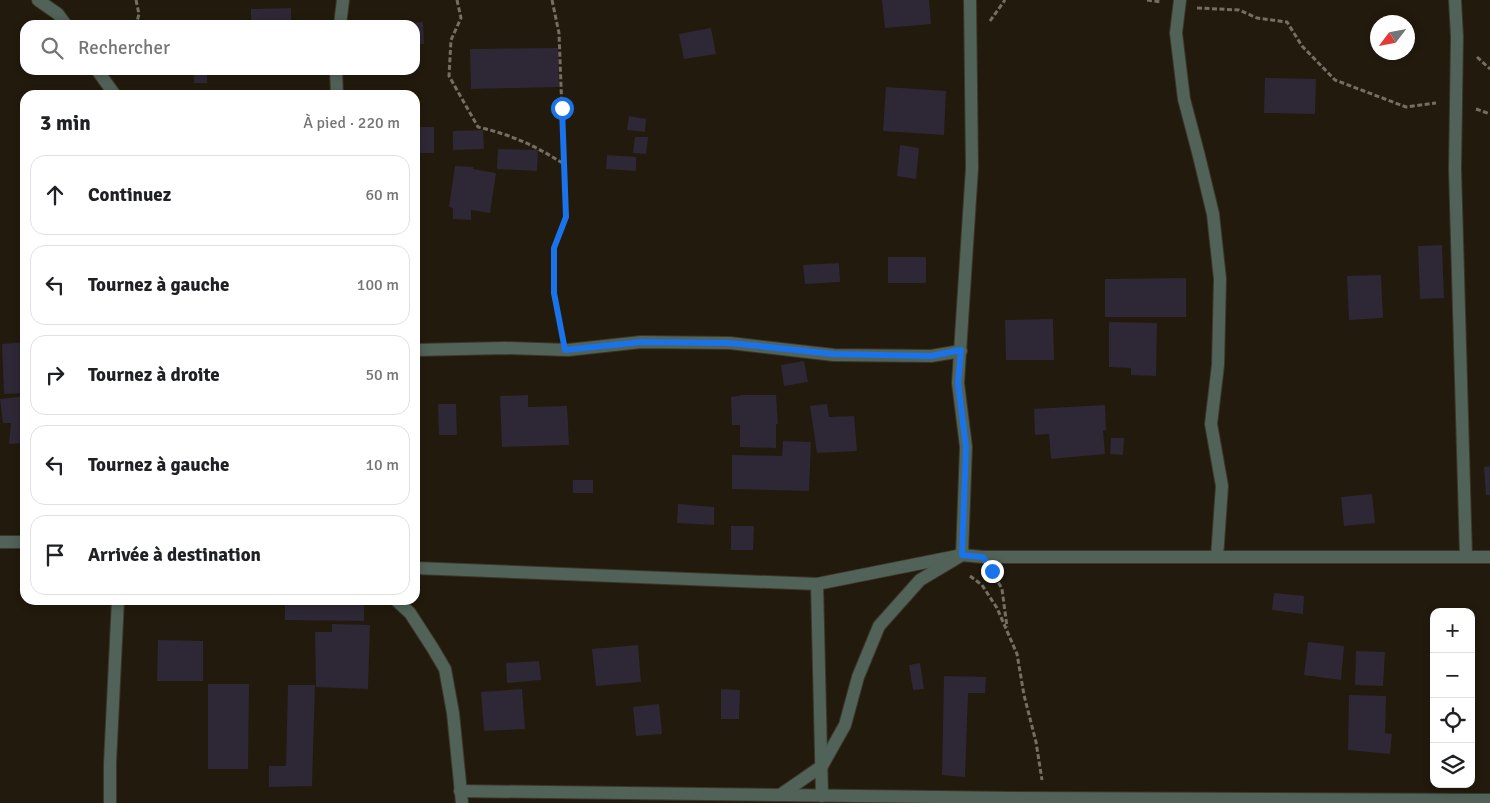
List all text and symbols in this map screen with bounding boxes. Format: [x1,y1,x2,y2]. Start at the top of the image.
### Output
north arrow [1370,15,1415,60]
search box [20,20,420,75]
icon: search [38,34,66,62]
text: Rechercher [78,36,170,60]
route start [551,97,574,120]
text: 3 min [40,110,91,136]
text: À pied · 220 m [303,113,400,133]
icon: ahead [41,181,69,209]
text: Continuez [88,183,171,207]
text: 60 m [365,185,399,205]
icon: left [41,271,69,299]
text: Tournez à gauche [88,273,229,297]
text: 100 m [357,275,399,295]
icon: right [41,361,69,389]
text: Tournez à droite [88,363,220,387]
text: 50 m [365,365,399,385]
icon: left [41,451,69,479]
text: Tournez à gauche [88,453,229,477]
text: 10 m [365,455,399,475]
icon: arrive [41,541,69,569]
text: Arrivée à destination [88,543,261,567]
route end [981,560,1004,583]
map controls [1430,608,1475,788]
button: + [1430,608,1475,653]
button: − [1430,653,1475,698]
button: locate [1430,698,1475,743]
button: layers [1430,743,1475,788]

